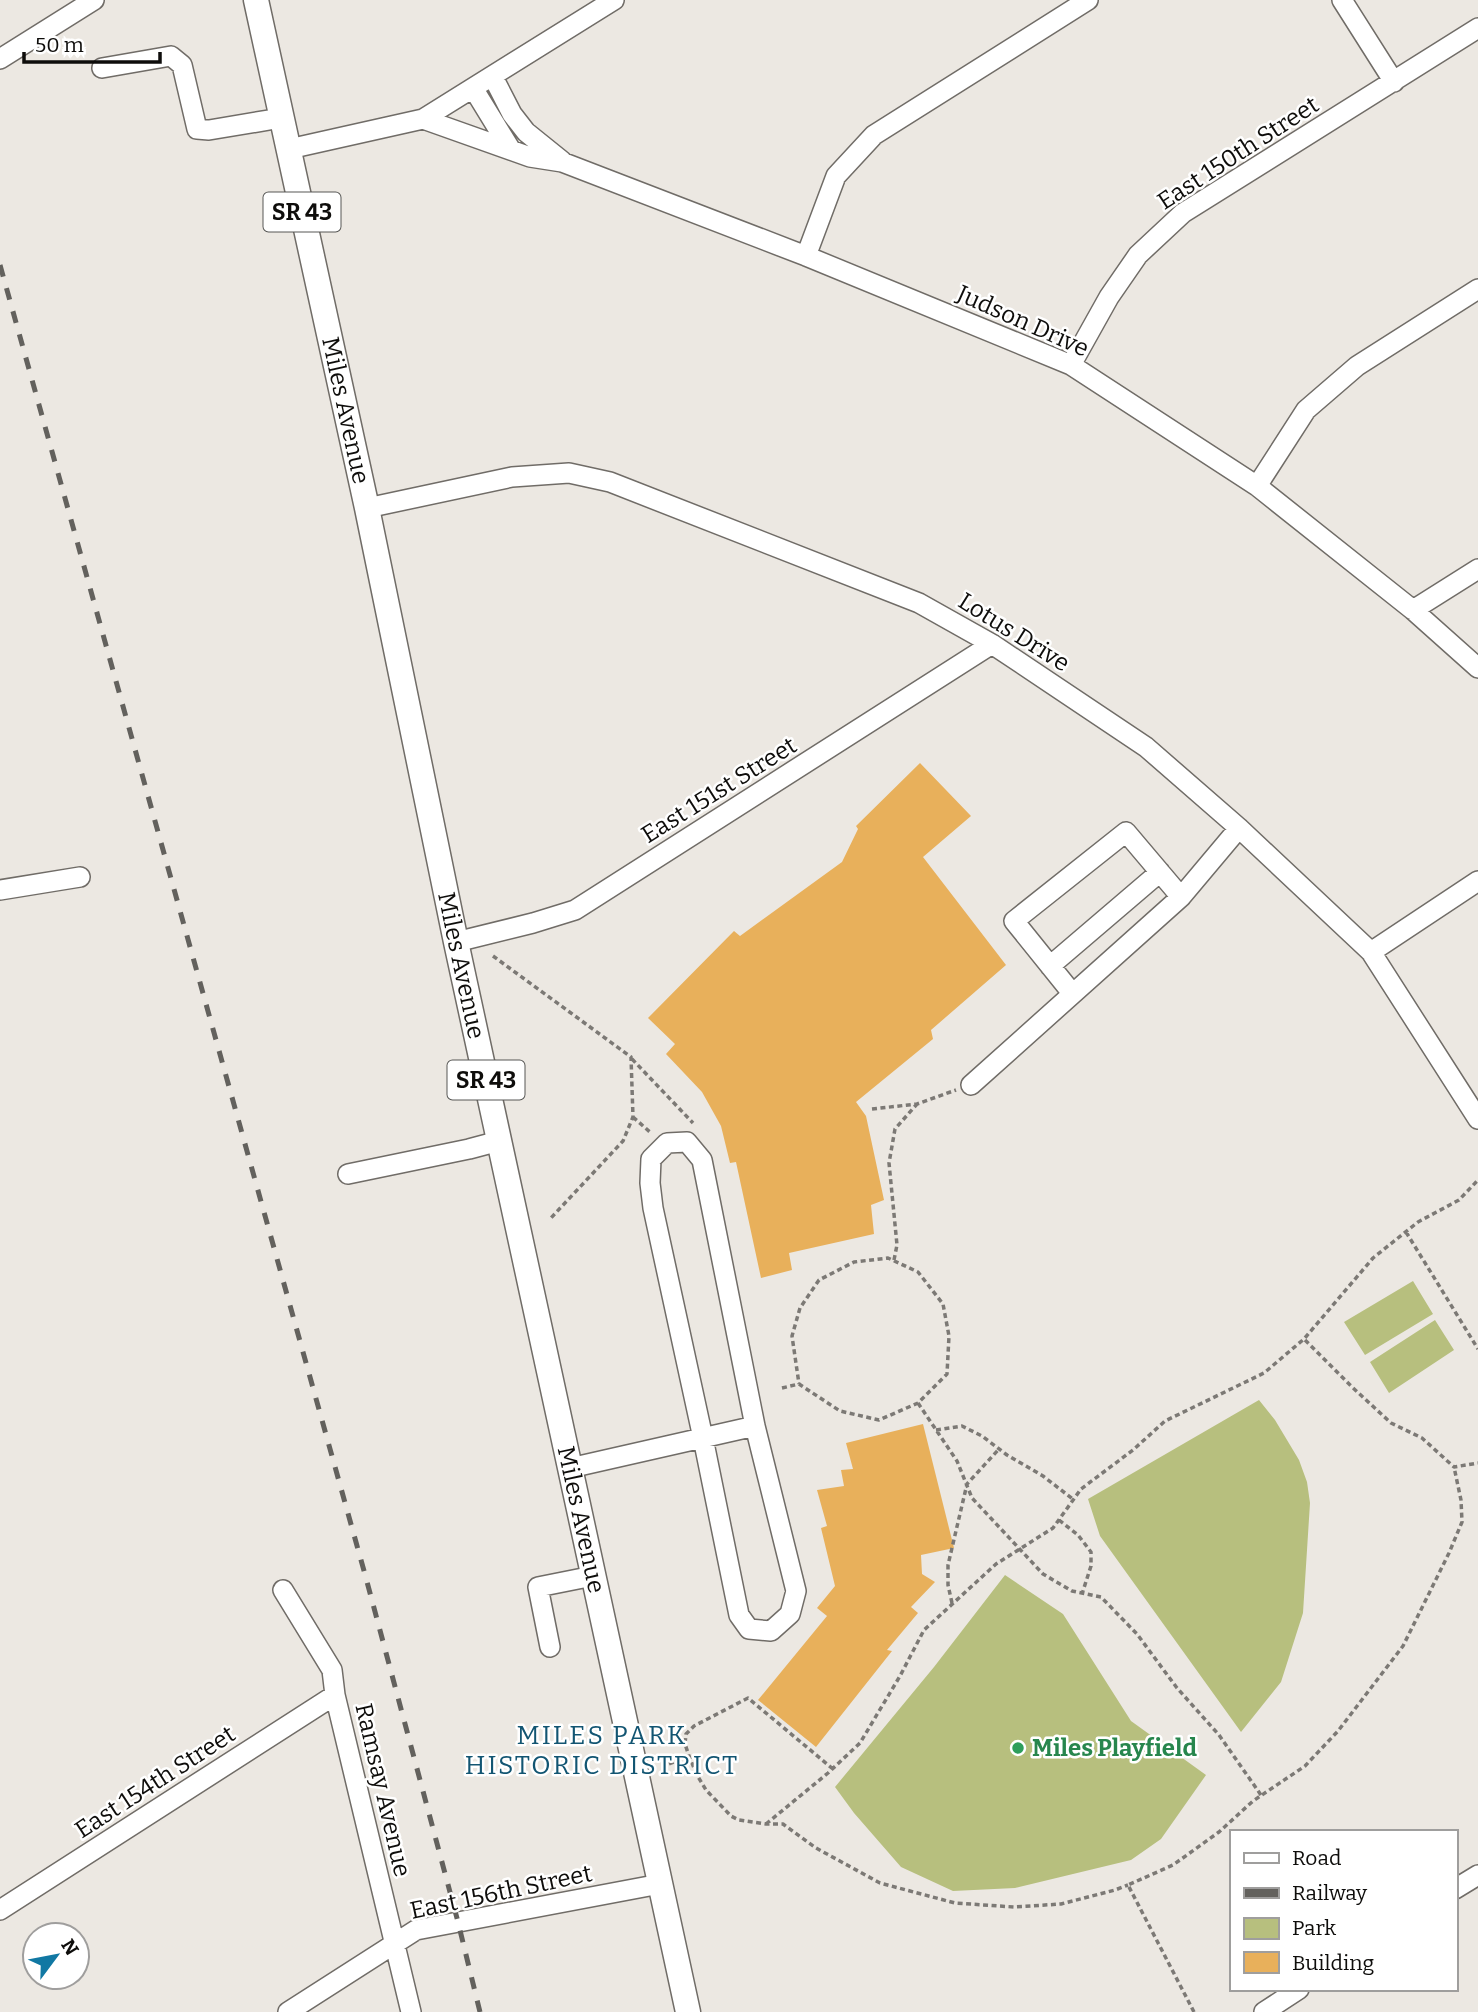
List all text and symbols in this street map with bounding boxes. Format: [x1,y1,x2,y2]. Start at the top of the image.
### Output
scale bar [24,21,161,65]
text: 50 m [35,32,84,58]
street label: East 150th Street [1152,90,1324,216]
road number: SR 43 [264,192,340,232]
street label: Judson Drive [952,279,1093,362]
street label: Miles Avenue [316,334,375,486]
street label: Lotus Drive [953,587,1075,677]
street label: East 151st Street [636,731,802,849]
street label: Miles Avenue [432,890,491,1041]
road number: SR 43 [448,1060,524,1100]
street label: Miles Avenue [552,1444,611,1596]
street label: Ramsay Avenue [349,1701,417,1879]
street label: East 154th Street [70,1720,240,1844]
district label: MILES PARK HISTORIC DISTRICT [465,1720,739,1781]
place label: Miles Playfield [1032,1734,1197,1762]
marker: Miles Playfield [1010,1740,1026,1756]
legend [1230,1830,1457,1991]
text: Road [1292,1845,1341,1871]
street label: East 156th Street [408,1859,595,1925]
text: Railway [1292,1880,1368,1906]
text: Park [1292,1915,1336,1941]
north arrow [21,1921,91,1991]
text: N [56,1935,84,1960]
text: Building [1292,1950,1375,1976]

